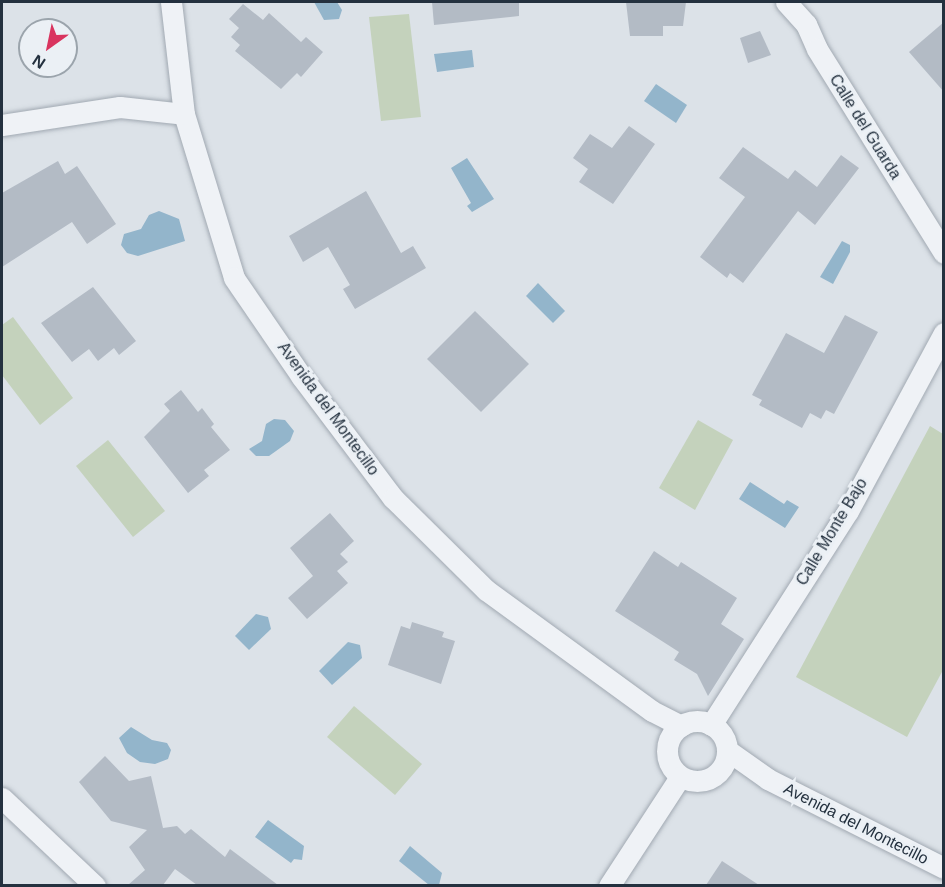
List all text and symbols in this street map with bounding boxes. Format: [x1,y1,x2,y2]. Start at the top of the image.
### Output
north arrow [18,18,78,78]
text: N [30,52,48,72]
street label: Calle del Guarda [825,71,905,183]
street label: Avenida del Montecillo [273,339,383,479]
street label: Calle Monte Bajo [792,475,872,589]
street label: Avenida del Montecillo [780,779,932,869]

